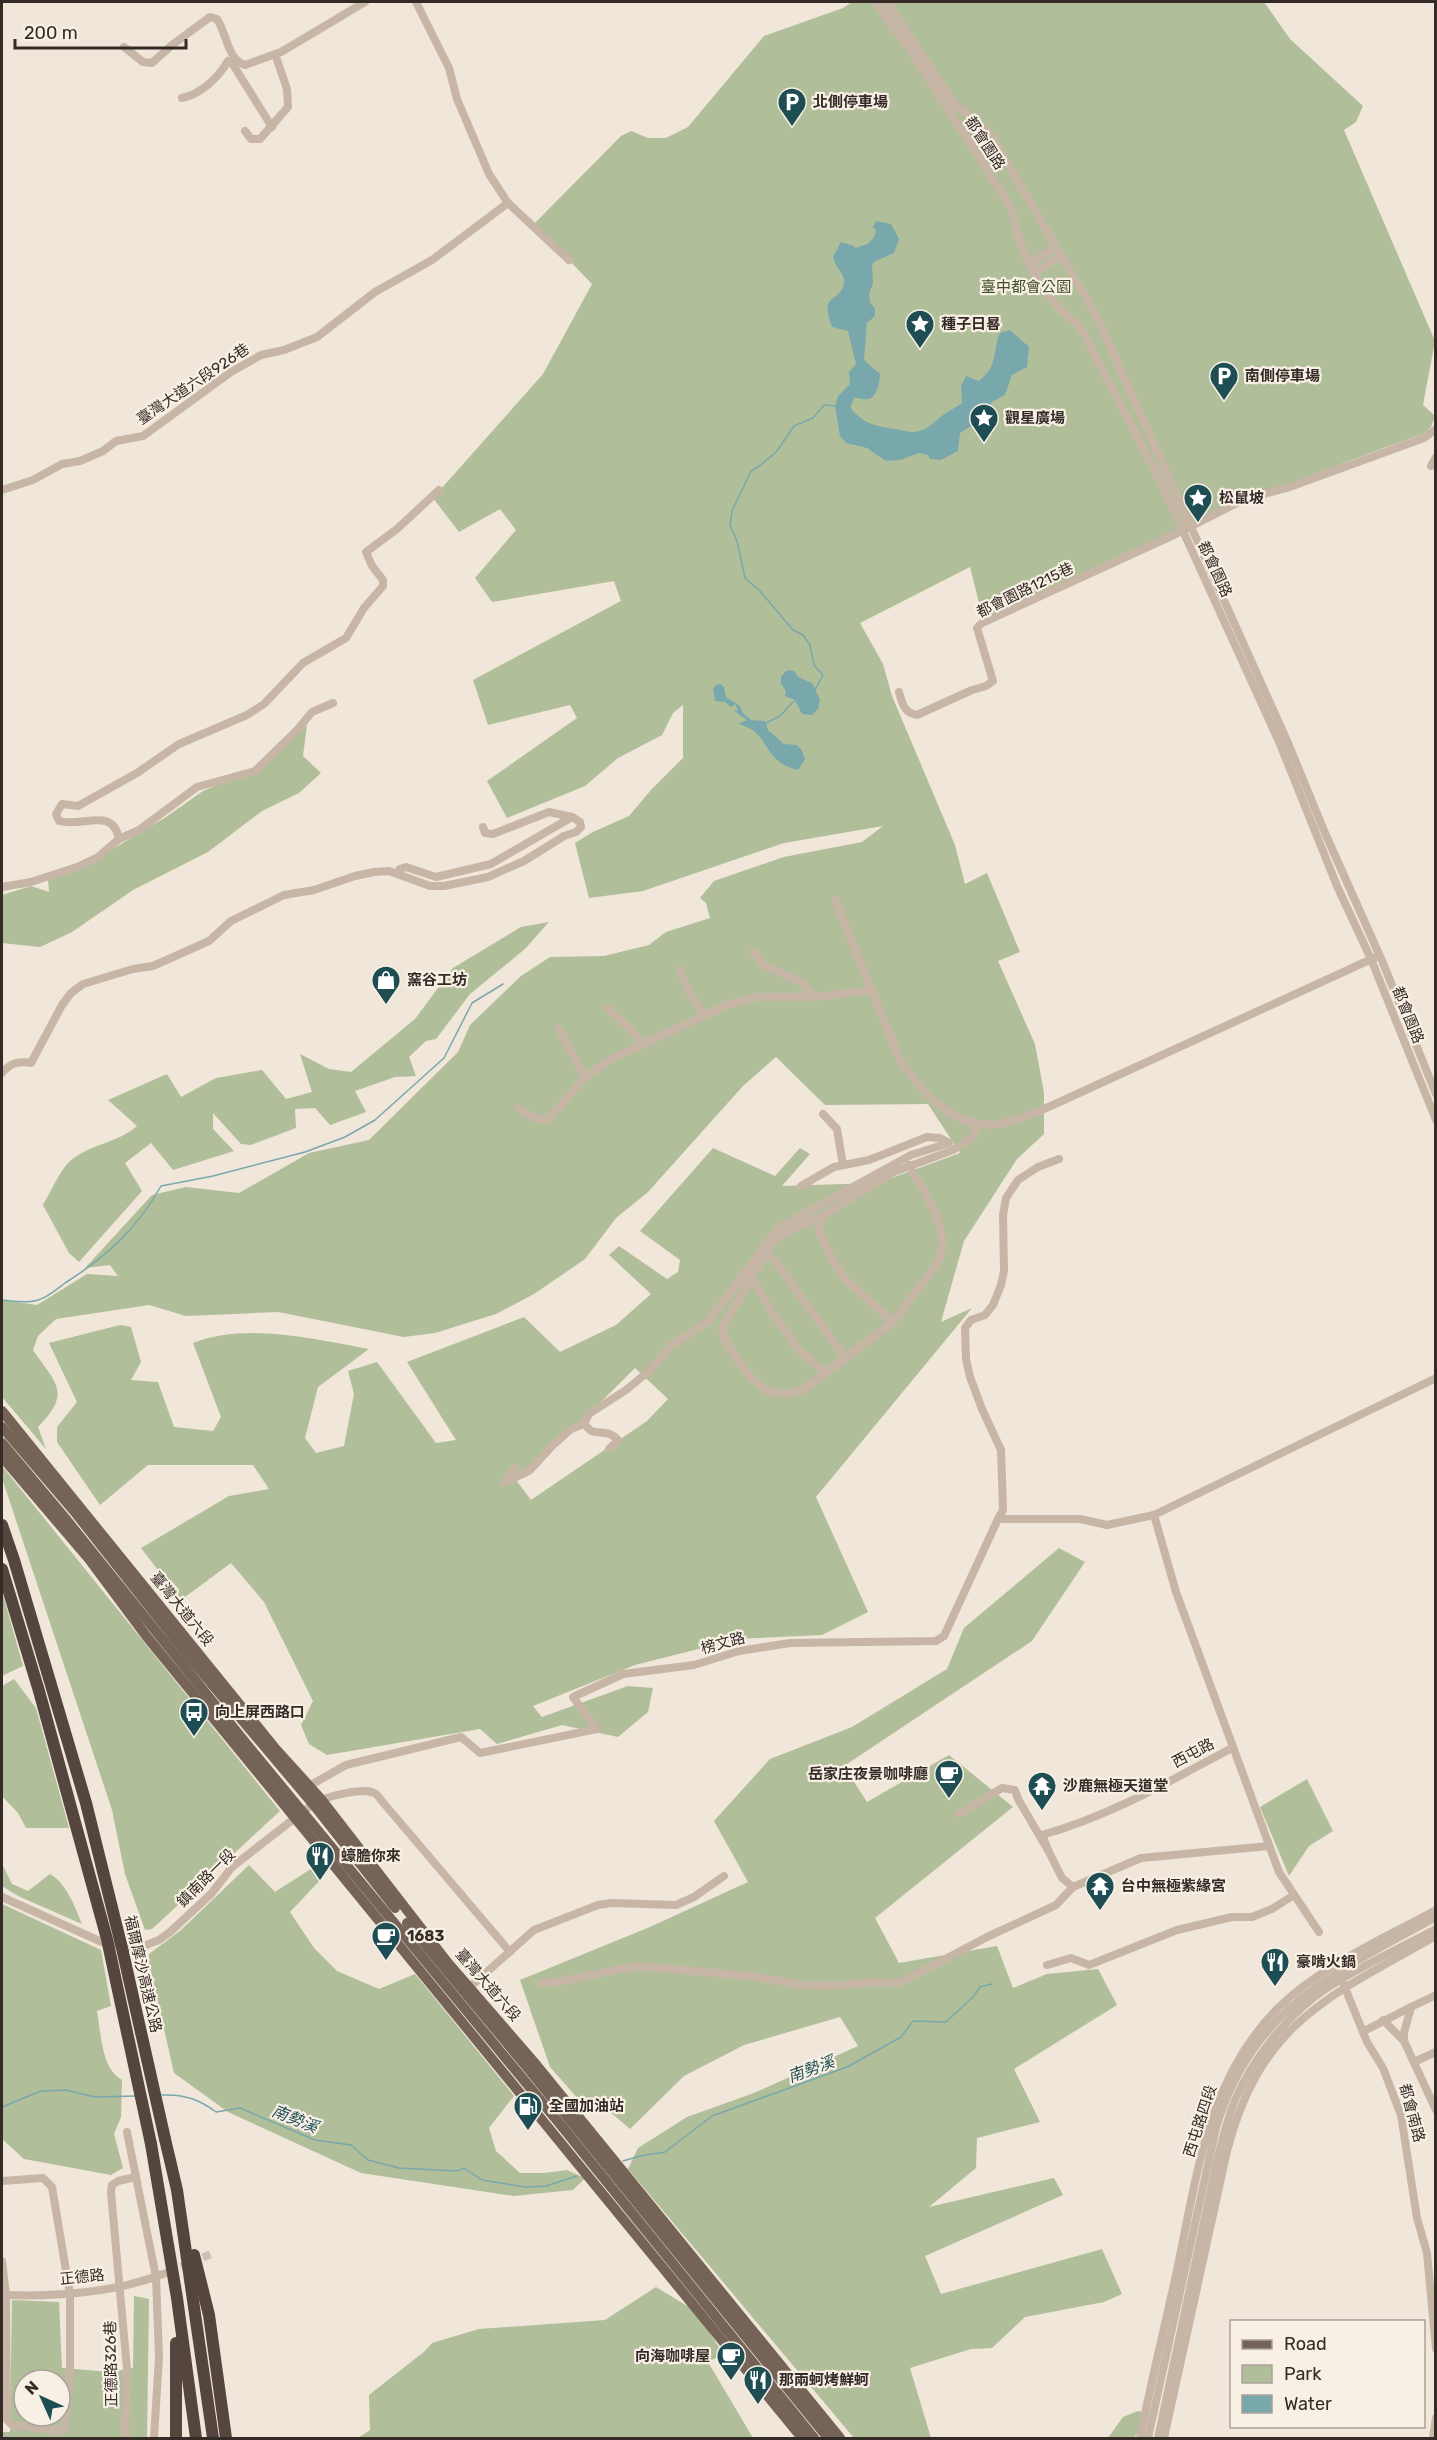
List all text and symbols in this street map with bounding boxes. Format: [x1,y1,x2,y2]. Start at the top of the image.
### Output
scale bar [15,12,186,50]
text: 200 m [24,22,78,44]
parking icon: 北側停車場 [776,86,808,128]
place label: 北側停車場 [813,93,888,111]
street label: 都會園路 [961,113,1009,173]
park label: 臺中都會公園 [981,278,1071,296]
place icon: 種子日晷 [904,308,936,350]
place label: 種子日晷 [941,315,1001,333]
street label: 臺灣大道六段926巷 [133,340,253,428]
parking icon: 南側停車場 [1208,360,1240,402]
place label: 南側停車場 [1245,367,1320,385]
place icon: 觀星廣場 [968,402,1000,444]
place label: 觀星廣場 [1005,409,1065,427]
place icon: 松鼠坡 [1182,482,1214,524]
place label: 松鼠坡 [1219,489,1264,507]
street label: 都會園路 [1194,538,1236,600]
street label: 都會園路1215巷 [974,559,1076,621]
shop icon: 窯谷工坊 [370,964,402,1006]
place label: 窯谷工坊 [407,971,467,989]
street label: 都會園路 [1388,984,1428,1046]
street label: 臺灣大道六段 [147,1568,217,1650]
street label: 榜文路 [699,1628,747,1658]
bus stop icon: 向上屏西路口 [178,1696,210,1738]
place label: 向上屏西路口 [215,1703,305,1721]
street label: 西屯路 [1169,1734,1217,1772]
cafe icon: 岳家庄夜景咖啡廳 [933,1758,965,1800]
place label: 岳家庄夜景咖啡廳 [808,1765,928,1783]
temple icon: 沙鹿無極天道堂 [1026,1770,1058,1812]
place label: 沙鹿無極天道堂 [1063,1777,1168,1795]
restaurant icon: 蠔膽你來 [304,1840,336,1882]
street label: 鎮南路一段 [173,1845,239,1911]
place label: 蠔膽你來 [341,1847,401,1865]
temple icon: 台中無極紫緣宮 [1084,1870,1116,1912]
place label: 台中無極紫緣宮 [1121,1877,1226,1895]
street label: 福爾摩沙高速公路 [121,1914,165,2034]
cafe icon: 1683 [370,1920,402,1962]
place label: 1683 [407,1927,444,1945]
street label: 臺灣大道六段 [452,1945,524,2025]
restaurant icon: 豪啃火鍋 [1259,1946,1291,1988]
place label: 豪啃火鍋 [1296,1953,1356,1971]
water label: 南勢溪 [785,2051,839,2086]
street label: 都會南路 [1396,2082,1428,2144]
street label: 西屯路四段 [1180,2083,1220,2159]
fuel station icon: 全國加油站 [512,2090,544,2132]
place label: 全國加油站 [549,2097,624,2115]
water label: 南勢溪 [269,2101,323,2138]
street label: 正德路 [59,2266,105,2288]
street label: 正德路326巷 [101,2320,121,2408]
legend [1230,2320,1425,2428]
text: Road [1284,2333,1327,2355]
cafe icon: 向海咖啡屋 [715,2340,747,2382]
place label: 向海咖啡屋 [635,2347,710,2365]
text: Park [1284,2363,1322,2385]
restaurant icon: 那兩蚵烤鮮蚵 [742,2364,774,2406]
north arrow [12,2368,72,2428]
place label: 那兩蚵烤鮮蚵 [779,2371,869,2389]
text: N [21,2377,43,2399]
text: Water [1284,2393,1332,2415]

